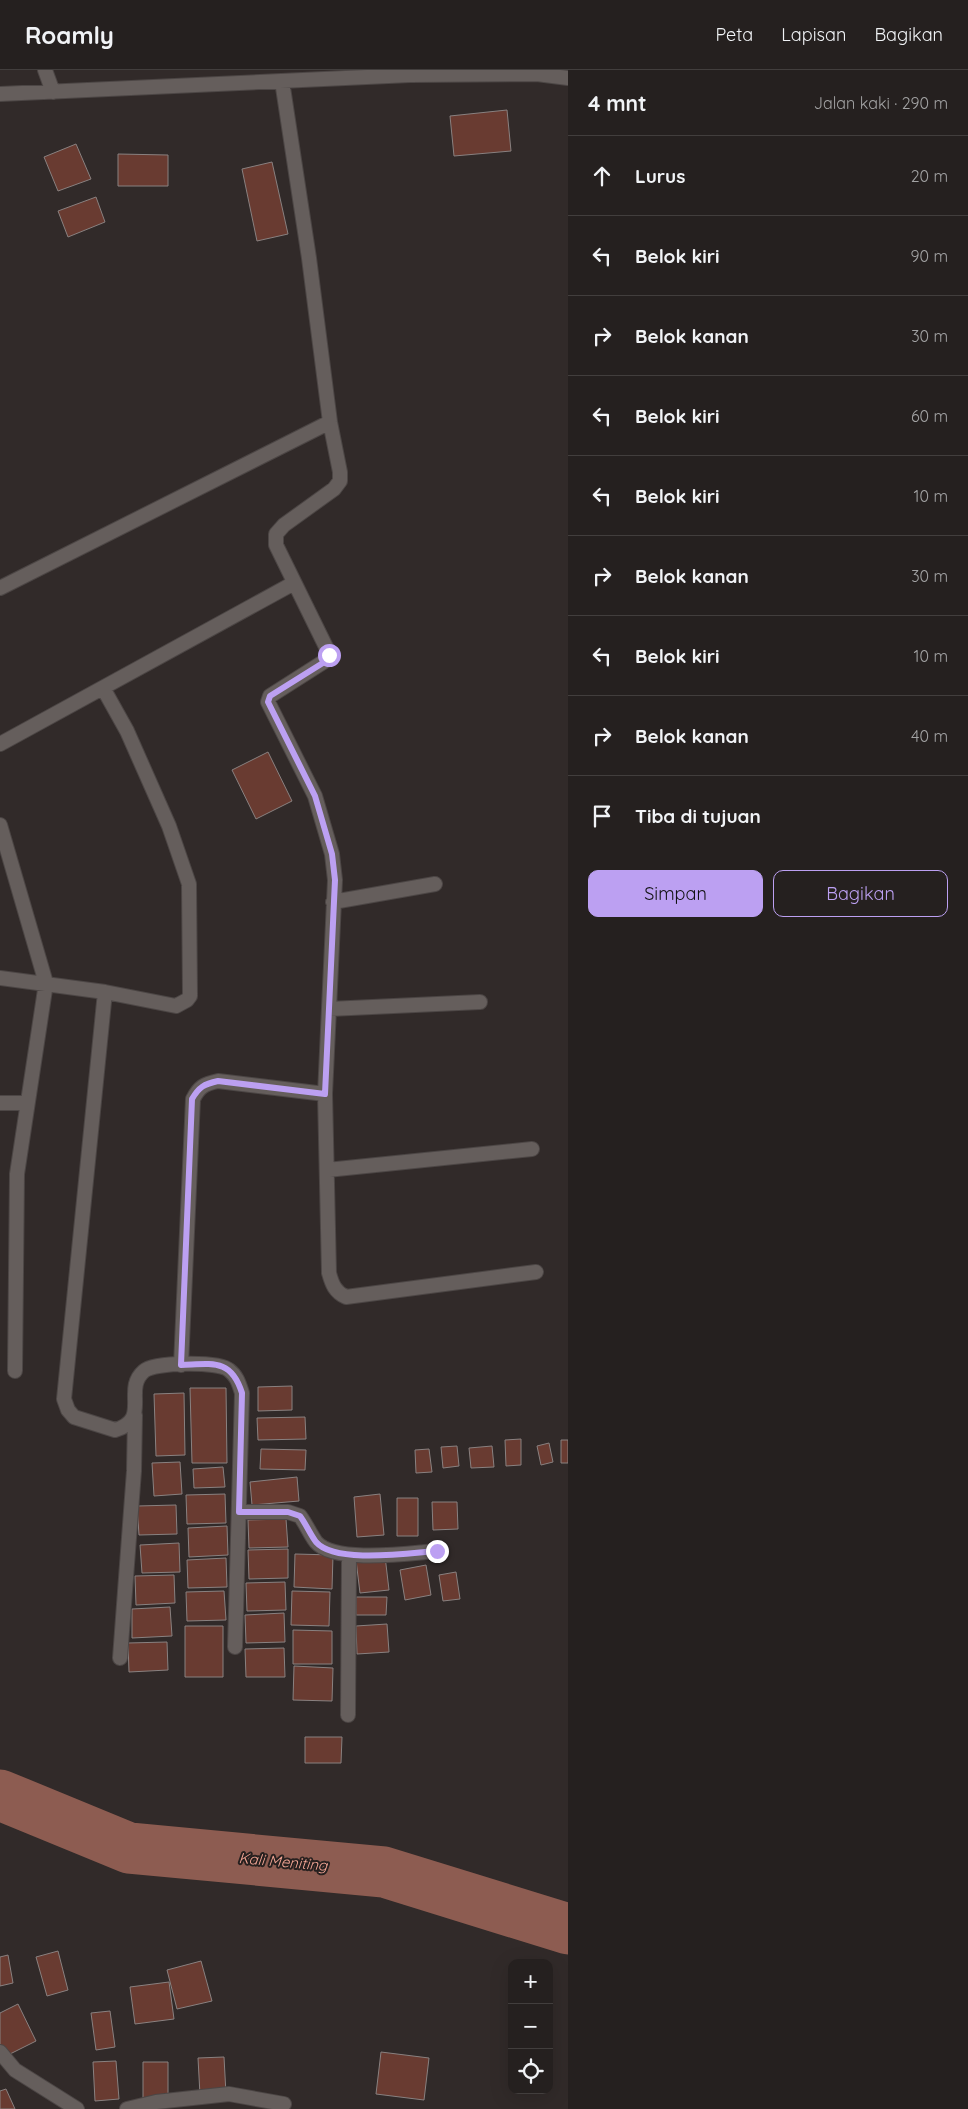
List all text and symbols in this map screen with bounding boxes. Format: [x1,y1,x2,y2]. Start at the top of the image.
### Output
text: Roamly [25,20,114,50]
text: Peta [716,23,753,46]
text: Lapisan [781,23,846,46]
text: Bagikan [874,23,943,46]
text: 4 mnt [588,90,647,116]
text: Jalan kaki · 290 m [814,93,948,113]
icon: ahead [588,162,616,190]
text: Lurus [635,164,685,188]
text: 20 m [911,166,948,186]
icon: left [588,242,616,270]
text: Belok kiri [635,244,720,268]
text: 90 m [911,246,948,266]
icon: right [588,322,616,350]
text: Belok kanan [635,324,749,348]
text: 30 m [911,326,948,346]
icon: left [588,402,616,430]
text: Belok kiri [635,404,720,428]
text: 60 m [911,406,948,426]
icon: left [588,482,616,510]
text: Belok kiri [635,484,720,508]
text: 10 m [914,486,948,506]
icon: right [588,562,616,590]
text: Belok kanan [635,564,749,588]
text: 30 m [911,566,948,586]
icon: left [588,642,616,670]
route start [318,644,341,667]
text: Belok kiri [635,644,720,668]
text: 10 m [914,646,948,666]
icon: right [588,722,616,750]
text: Belok kanan [635,724,749,748]
text: 40 m [911,726,948,746]
icon: arrive [588,802,616,830]
text: Tiba di tujuan [635,804,761,828]
button: Simpan [588,870,763,917]
button: Bagikan [773,870,948,917]
route end [426,1540,449,1563]
water label: Kali Meniting [238,1848,330,1875]
map controls [508,1959,553,2094]
button: + [508,1959,553,2004]
button: − [508,2004,553,2049]
button: locate [508,2049,553,2094]

